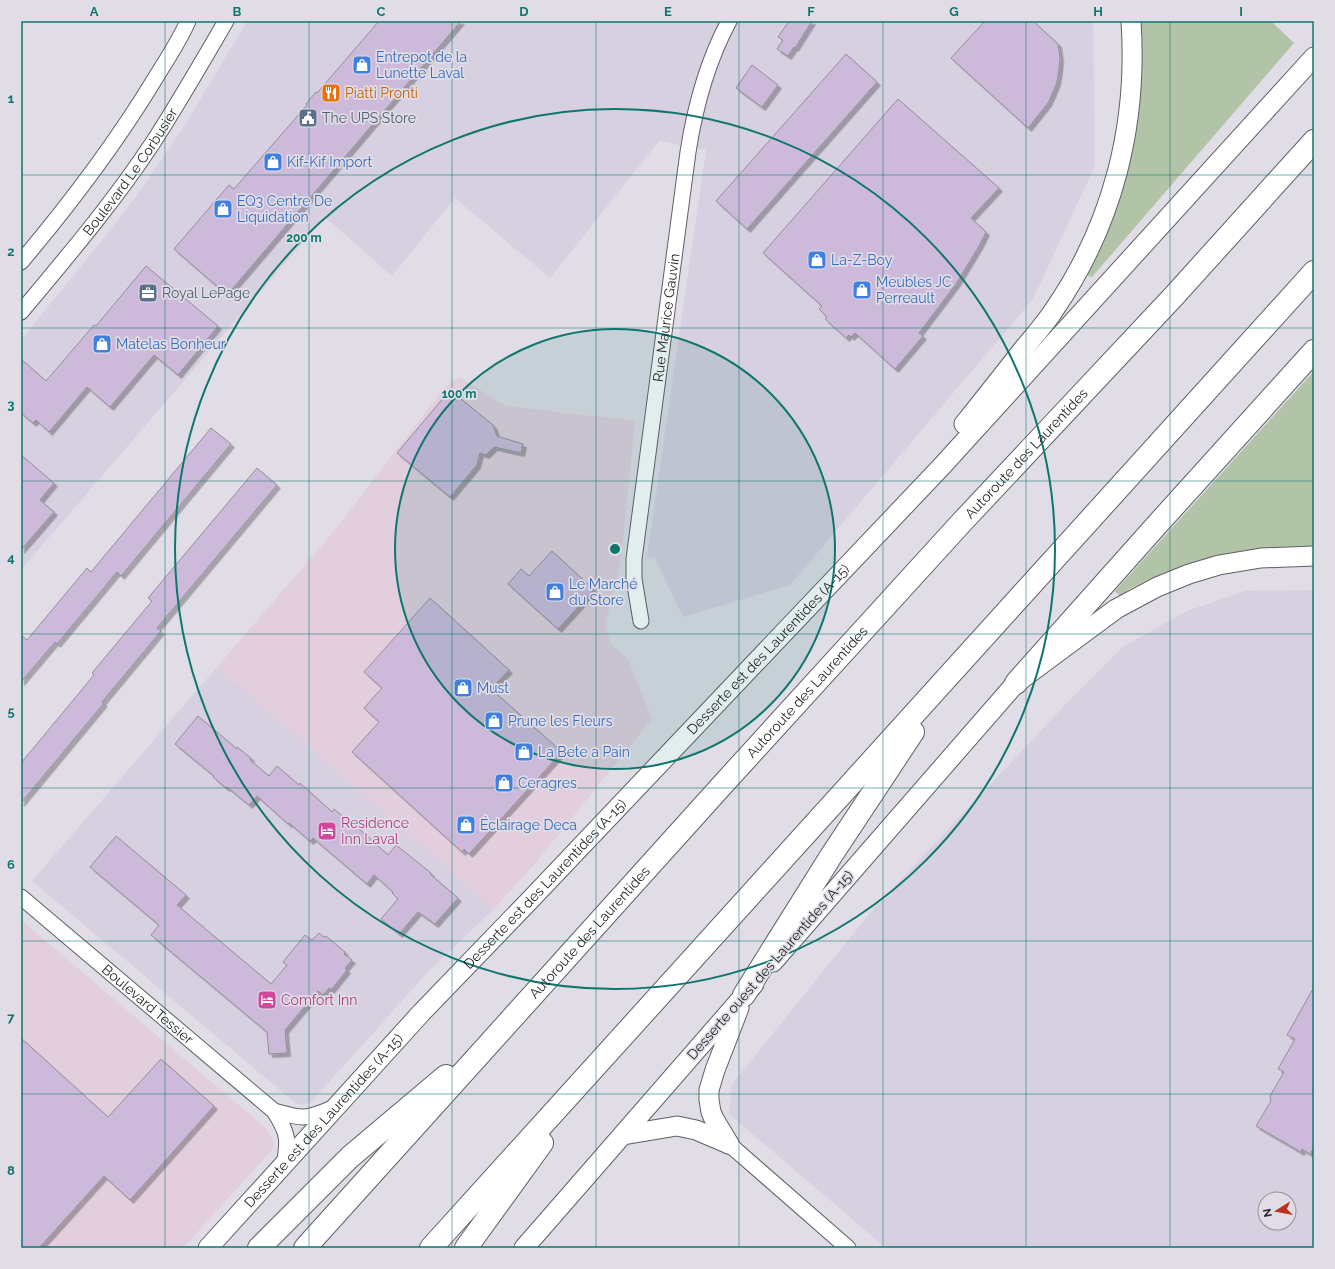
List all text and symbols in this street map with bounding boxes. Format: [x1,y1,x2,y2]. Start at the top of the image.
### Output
text: A [90,4,99,19]
text: B [233,4,242,19]
text: C [377,4,386,19]
text: D [519,4,529,19]
text: E [664,4,672,19]
text: F [807,4,815,19]
text: G [949,4,959,19]
text: H [1093,4,1103,19]
text: I [1239,4,1243,19]
place label: Entrepot de la Lunette Laval [376,49,467,81]
shop icon: Entrepot de la Lunette Laval [351,54,373,76]
restaurant icon: Piatti Pronti [320,82,342,104]
place label: Piatti Pronti [345,85,418,101]
text: 1 [8,91,15,106]
street label: Boulevard Le Corbusier [80,105,181,239]
public building icon: The UPS Store [297,107,319,129]
place label: The UPS Store [322,110,416,126]
shop icon: Kif-Kif Import [262,151,284,173]
place label: Kif-Kif Import [287,154,372,170]
place label: EQ3 Centre De Liquidation [237,193,332,225]
shop icon: EQ3 Centre De Liquidation [212,198,234,220]
text: 200 m [286,231,322,245]
text: 2 [7,244,15,259]
shop icon: La-Z-Boy [806,249,828,271]
street label: Rue Maurice Gauvin [650,252,682,383]
place label: La-Z-Boy [831,252,893,268]
place label: Meubles JC Perreault [876,274,952,306]
shop icon: Meubles JC Perreault [851,279,873,301]
office icon: Royal LePage [137,282,159,304]
place label: Royal LePage [162,285,250,301]
shop icon: Matelas Bonheur [91,333,113,355]
place label: Matelas Bonheur [116,336,226,352]
street label: Autoroute des Laurentides [961,385,1091,522]
text: 100 m [442,387,476,401]
text: 3 [7,397,15,412]
centre of rings [608,542,622,556]
text: 4 [7,550,15,565]
street label: Desserte est des Laurentides (A-15) [684,561,853,738]
place label: Le Marché du Store [569,576,637,608]
shop icon: Le Marché du Store [544,581,566,603]
street label: Autoroute des Laurentides [743,623,871,761]
shop icon: Must [452,677,474,699]
place label: Must [477,680,509,696]
text: 5 [7,704,15,719]
shop icon: Prune les Fleurs [483,710,505,732]
place label: Prune les Fleurs [508,713,613,729]
shop icon: La Bete a Pain [513,741,535,763]
place label: La Bete a Pain [538,744,630,760]
shop icon: Ceragres [493,772,515,794]
place label: Ceragres [518,775,577,791]
street label: Desserte est des Laurentides (A-15) [460,796,630,972]
shop icon: Éclairage Deca [455,814,477,836]
place label: Residence Inn Laval [341,815,409,847]
place label: Éclairage Deca [480,816,577,833]
hotel icon: Residence Inn Laval [316,820,338,842]
text: 6 [7,857,15,872]
street label: Autoroute des Laurentides [526,863,653,1002]
street label: Desserte ouest des Laurentides (A-15) [684,867,857,1063]
street label: Boulevard Tessier [99,961,197,1047]
hotel icon: Comfort Inn [256,989,278,1011]
place label: Comfort Inn [281,992,357,1008]
text: 7 [7,1010,15,1025]
street label: Desserte est des Laurentides (A-15) [241,1030,406,1211]
text: 8 [7,1163,15,1178]
north arrow [1257,1191,1297,1231]
text: N [1260,1207,1275,1218]

